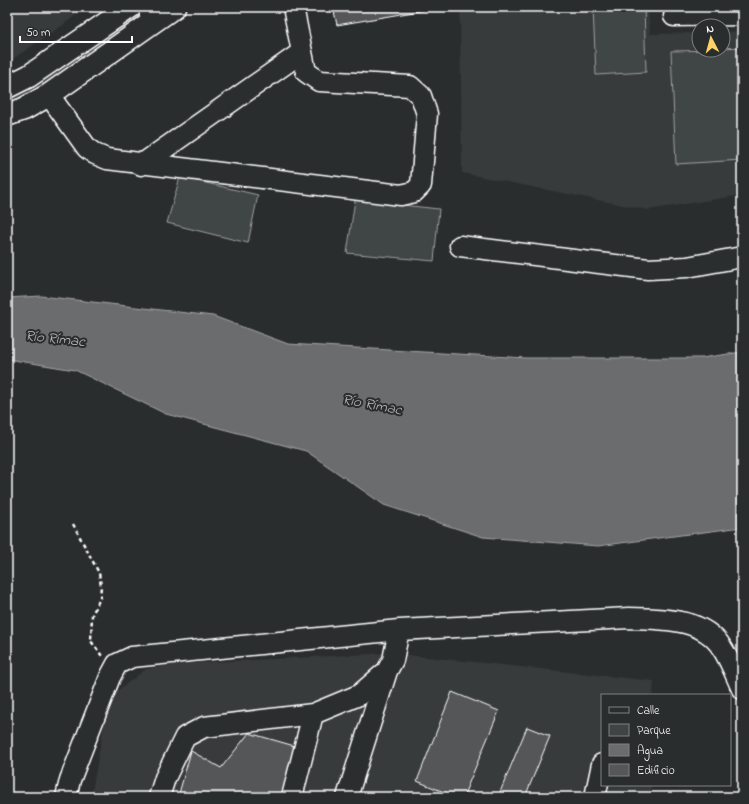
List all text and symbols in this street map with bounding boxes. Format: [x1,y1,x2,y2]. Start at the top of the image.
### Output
scale bar [20,18,132,44]
north arrow [691,18,731,58]
text: N [706,21,715,37]
text: 50 m [26,24,50,42]
water label: Río Rímac [24,325,87,353]
water label: Río Rímac [340,388,405,422]
legend [601,694,731,786]
text: Calle [637,702,660,720]
text: Parque [637,722,671,740]
text: Agua [637,742,663,761]
text: Edificio [637,762,675,780]

